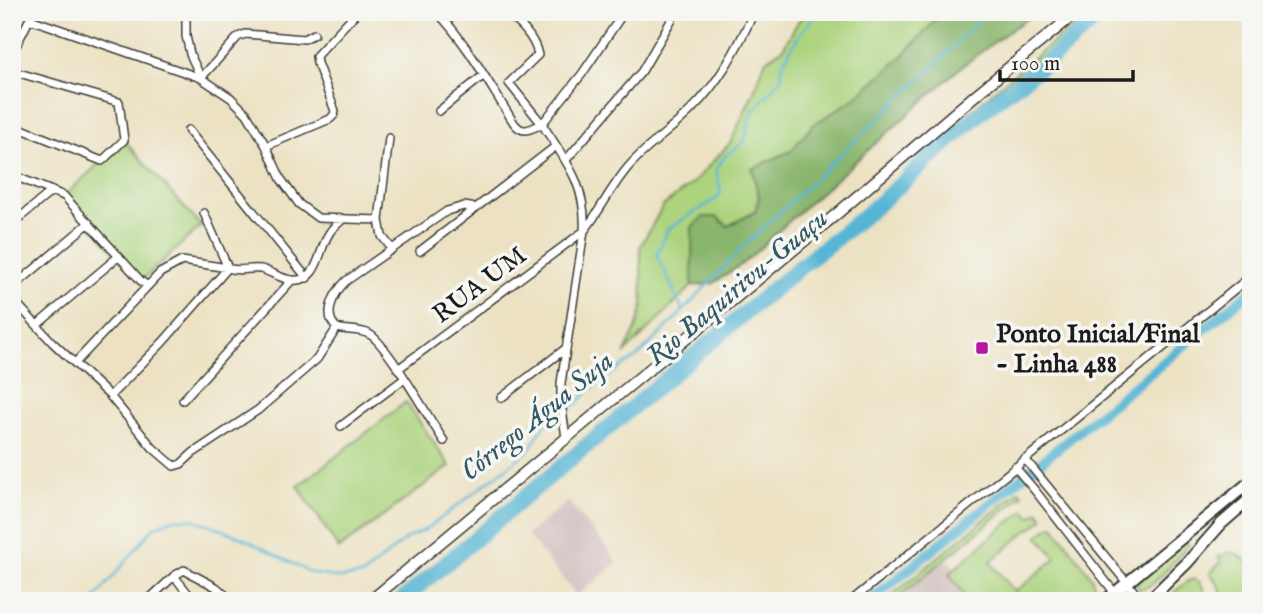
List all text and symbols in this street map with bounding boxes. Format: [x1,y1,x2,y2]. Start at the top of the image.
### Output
scale bar [1000,38,1134,82]
text: 100 m [1011,51,1060,78]
water label: Rio Baquirivu-Guaçu [640,202,836,374]
street label: RUA UM [426,239,534,331]
place label: Ponto Inicial/Final - Linha 488 [996,318,1201,381]
marker: Ponto Inicial/Final - Linha 488 [974,340,990,356]
water label: Córrego Água Suja [453,344,621,489]

